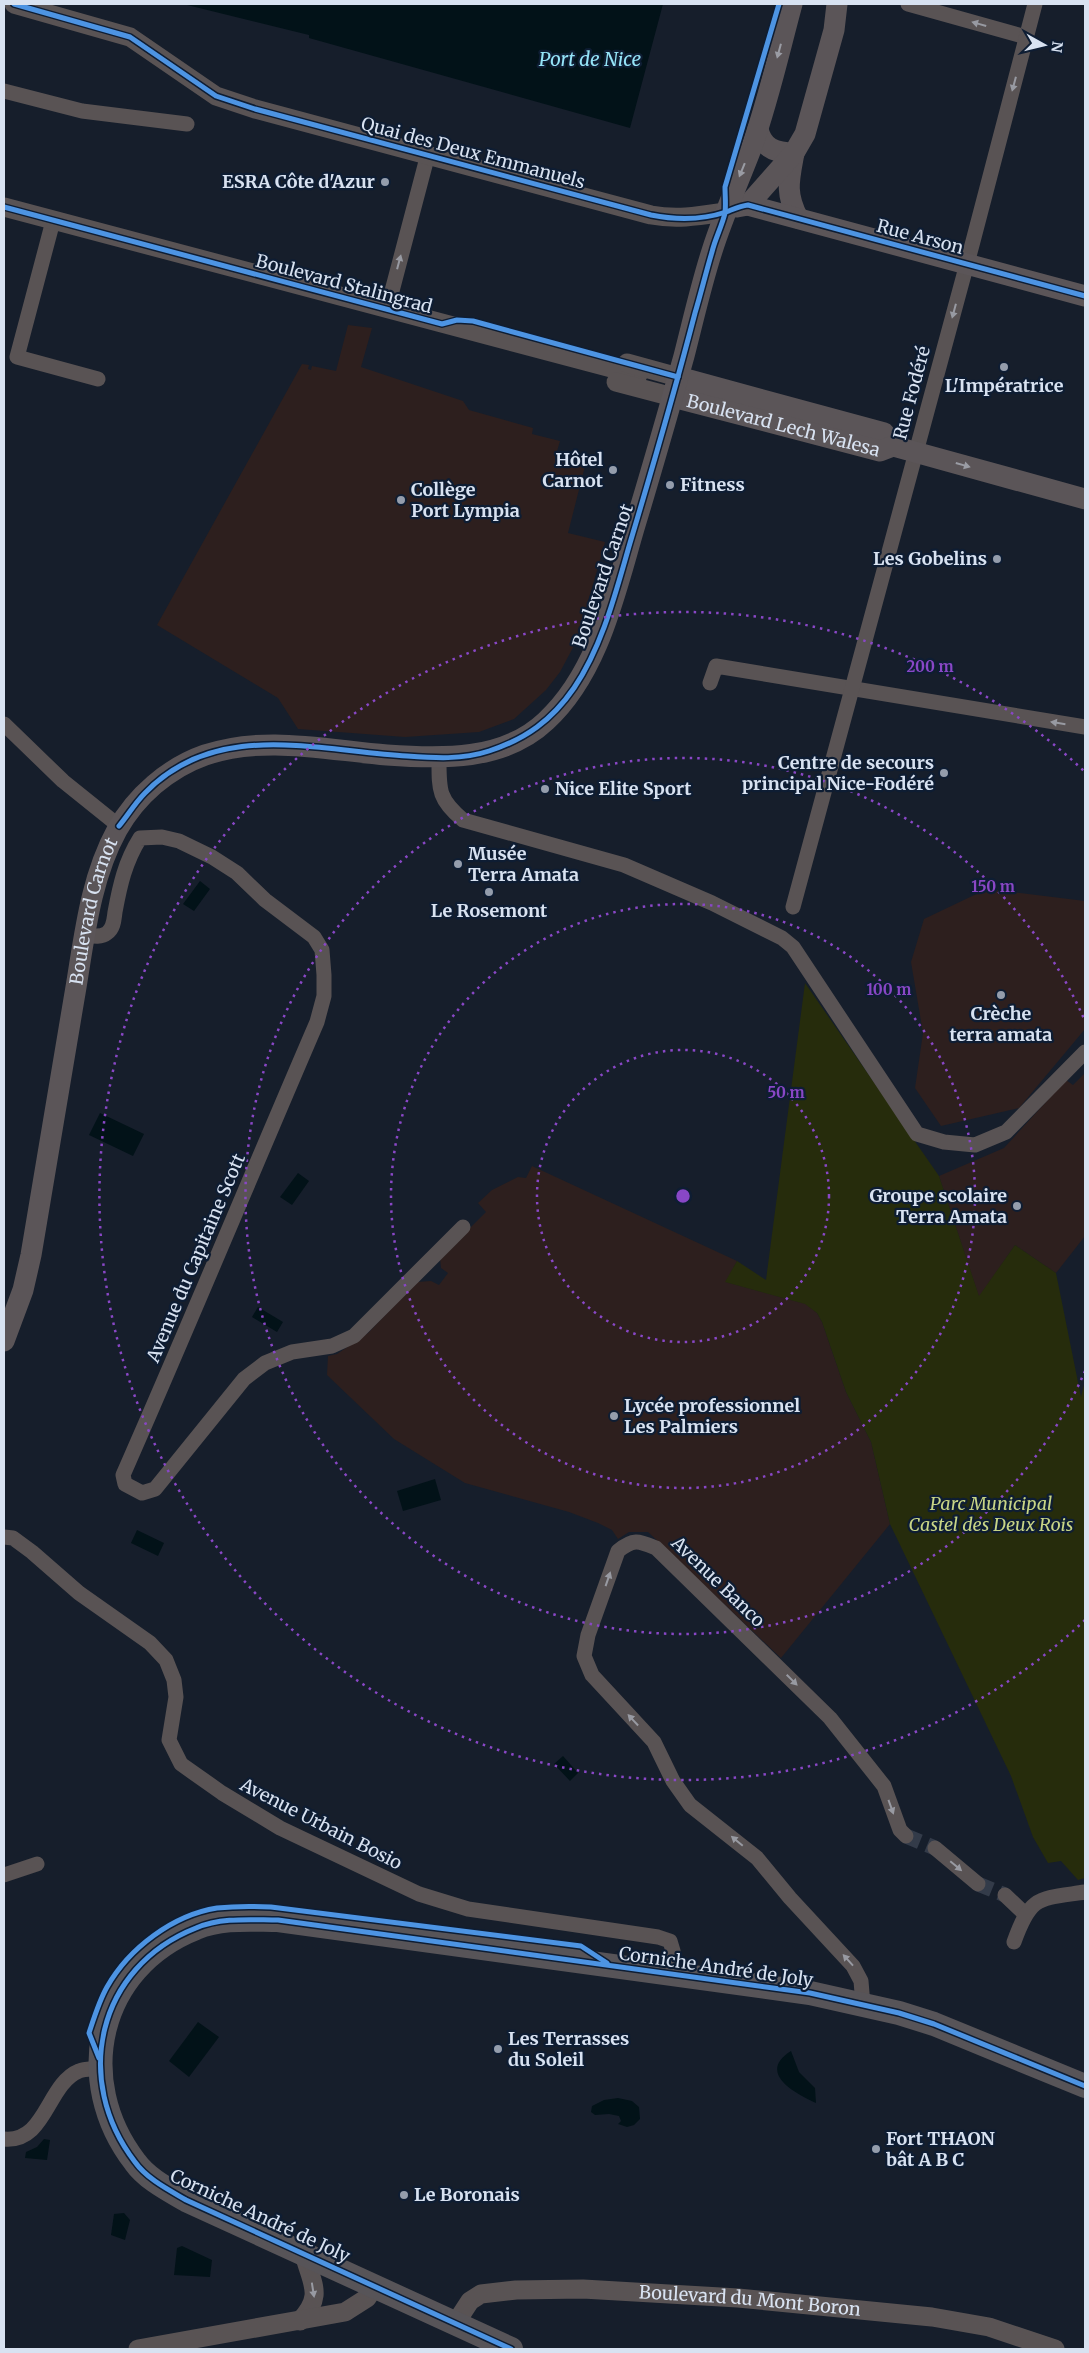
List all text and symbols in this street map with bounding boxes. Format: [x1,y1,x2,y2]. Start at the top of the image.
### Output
one-way arrow [972,20,987,28]
north arrow [1019,20,1069,70]
text: N [1047,40,1067,54]
one-way arrow [775,43,783,58]
water label: Port de Nice [539,47,642,71]
one-way arrow [1010,77,1018,92]
street label: Quai des Deux Emmanuels [359,112,588,194]
one-way arrow [738,163,745,178]
place label: ESRA Côte d'Azur [222,170,375,193]
marker: ESRA Côte d'Azur [379,176,391,188]
street label: Rue Arson [874,214,966,259]
street label: Boulevard Stalingrad [253,249,435,318]
one-way arrow [396,255,404,270]
one-way arrow [949,304,957,319]
street label: Rue Fodéré [888,344,935,442]
marker: L'Impératrice [998,361,1010,373]
place label: L'Impératrice [945,374,1064,397]
street label: Boulevard Lech Walesa [684,389,883,462]
place label: Hôtel Carnot [542,448,604,492]
one-way arrow [955,461,970,469]
marker: Hôtel Carnot [607,464,619,476]
place label: Fitness [680,473,745,496]
place label: Collège Port Lympia [411,478,520,522]
marker: Fitness [664,479,676,491]
marker: Collège Port Lympia [395,494,407,506]
street label: Boulevard Carnot [567,501,638,651]
place label: Les Gobelins [873,547,987,570]
marker: Les Gobelins [991,553,1003,565]
text: 200 m [906,657,954,676]
one-way arrow [1050,718,1066,726]
place label: Centre de secours principal Nice-Fodéré [742,751,934,795]
marker: Centre de secours principal Nice-Fodéré [938,767,950,779]
place label: Nice Elite Sport [555,777,692,800]
marker: Nice Elite Sport [539,783,551,795]
street label: Boulevard Carnot [65,833,122,986]
place label: Musée Terra Amata [468,842,579,886]
marker: Musée Terra Amata [452,858,464,870]
text: 150 m [971,877,1015,896]
marker: Le Rosemont [483,886,495,898]
place label: Le Rosemont [431,899,548,922]
text: 100 m [867,980,911,999]
marker: Crèche terra amata [995,989,1007,1001]
place label: Crèche terra amata [950,1002,1052,1046]
text: 50 m [767,1083,805,1102]
street label: Avenue du Capitaine Scott [141,1150,250,1367]
place label: Groupe scolaire Terra Amata [869,1184,1007,1228]
centre of rings [674,1187,692,1205]
marker: Groupe scolaire Terra Amata [1011,1200,1023,1212]
place label: Lycée professionnel Les Palmiers [624,1394,800,1438]
marker: Lycée professionnel Les Palmiers [608,1410,620,1422]
park label: Parc Municipal Castel des Deux Rois [909,1492,1073,1536]
street label: Avenue Banco [666,1531,770,1632]
one-way arrow [604,1571,612,1586]
one-way arrow [786,1674,798,1686]
one-way arrow [627,1714,639,1726]
street label: Avenue Urbain Bosio [235,1772,406,1874]
one-way arrow [888,1799,895,1814]
one-way arrow [732,1835,744,1847]
one-way arrow [950,1860,962,1872]
street label: Corniche André de Joly [617,1941,815,1992]
one-way arrow [842,1954,854,1966]
place label: Les Terrasses du Soleil [508,2027,629,2071]
marker: Les Terrasses du Soleil [492,2043,504,2055]
place label: Fort THAON bât A B C [886,2127,995,2171]
marker: Fort THAON bât A B C [870,2143,882,2155]
street label: Corniche André de Joly [167,2164,354,2268]
place label: Le Boronais [414,2183,520,2206]
marker: Le Boronais [398,2189,410,2201]
street label: Boulevard du Mont Boron [638,2280,862,2321]
one-way arrow [310,2282,318,2298]

